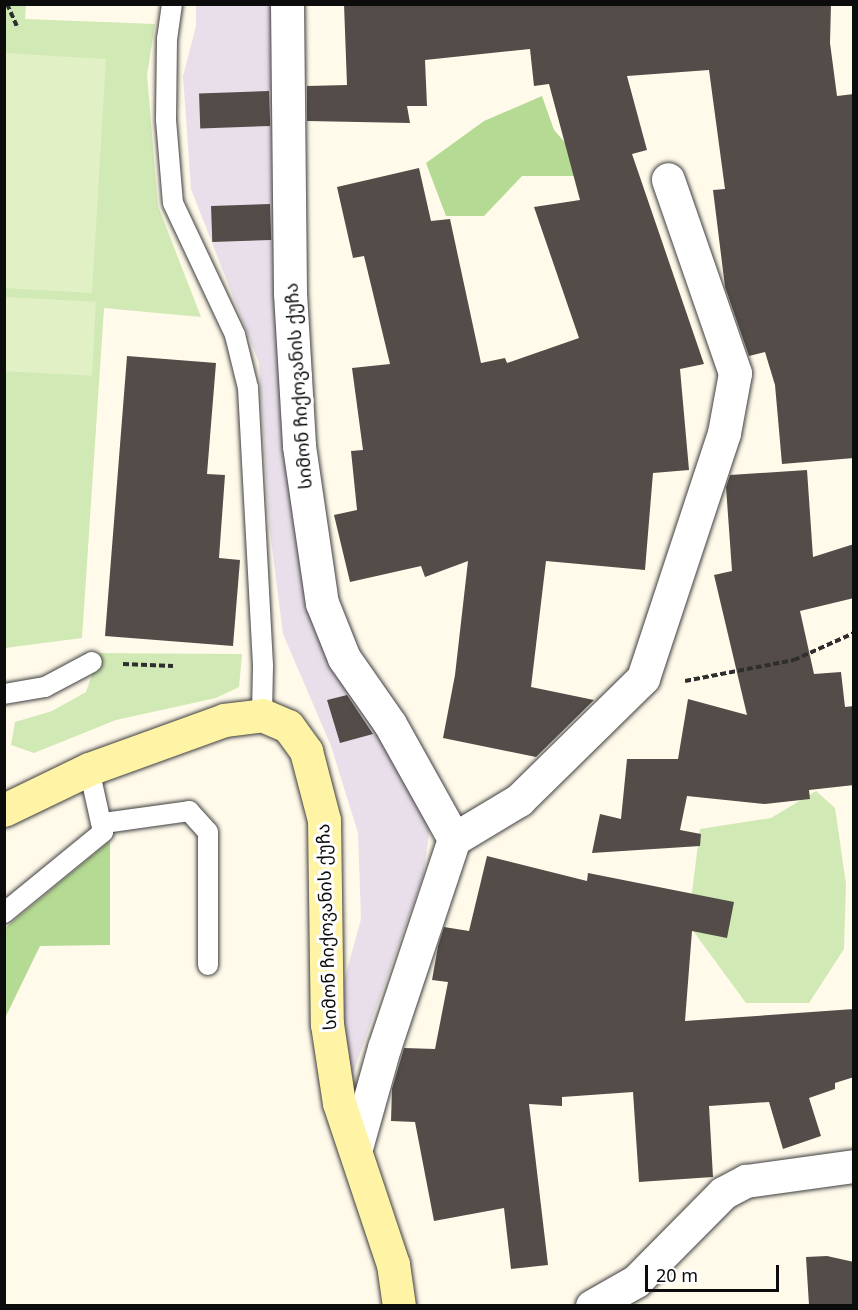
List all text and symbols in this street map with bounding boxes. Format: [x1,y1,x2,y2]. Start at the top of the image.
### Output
street label: სიმონ ჩიქოვანის ქუჩა [280,282,316,490]
street label: სიმონ ჩიქოვანის ქუჩა [312,823,340,1031]
scale bar [648,1253,782,1291]
text: 20 m [656,1263,698,1287]

